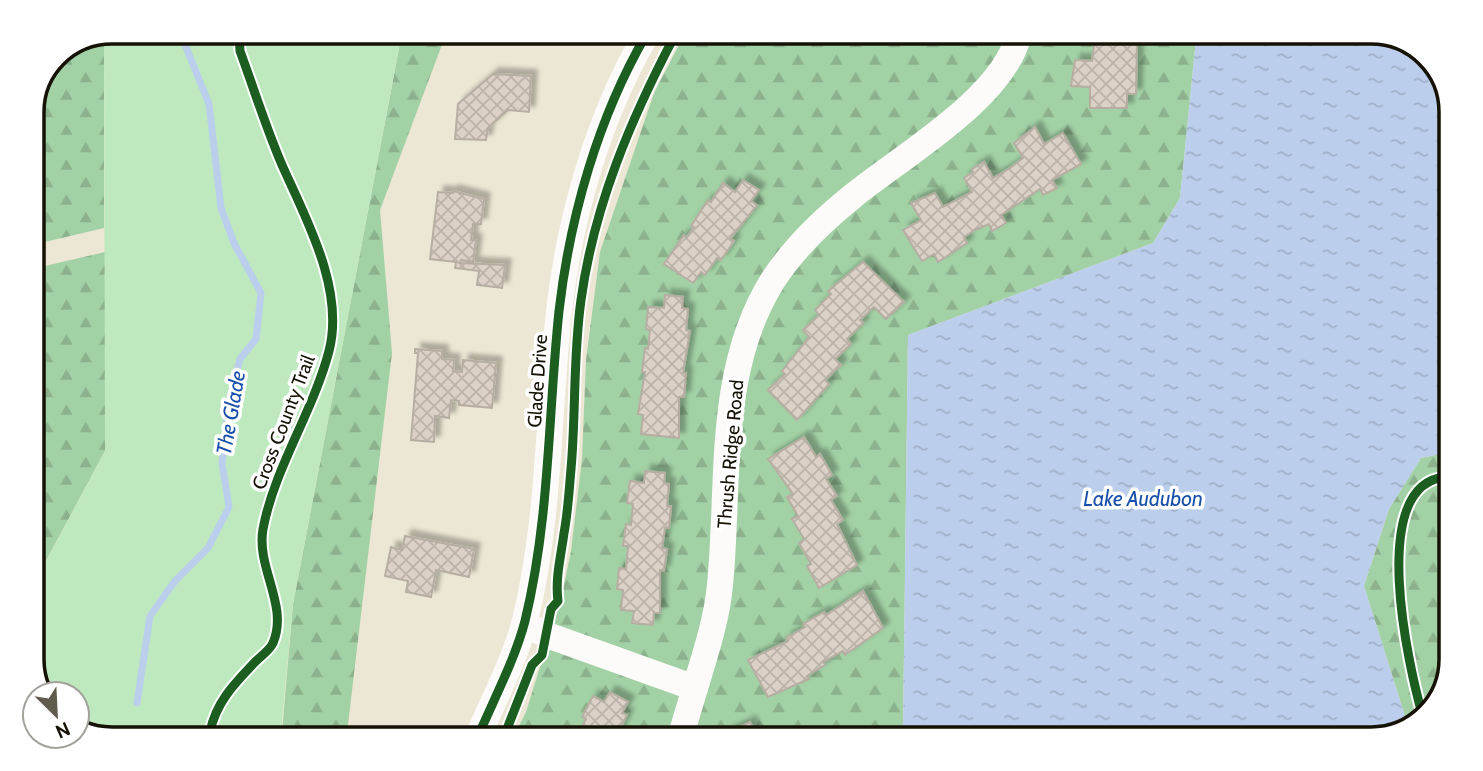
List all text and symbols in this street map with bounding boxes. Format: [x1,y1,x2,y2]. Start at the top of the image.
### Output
street label: Glade Drive [523,333,552,428]
street label: Cross County Trail [247,351,320,493]
water label: The Glade [211,369,250,457]
street label: Thrush Ridge Road [713,379,748,529]
water label: Lake Audubon [1083,486,1203,511]
north arrow [21,680,91,750]
text: N [52,717,74,743]

